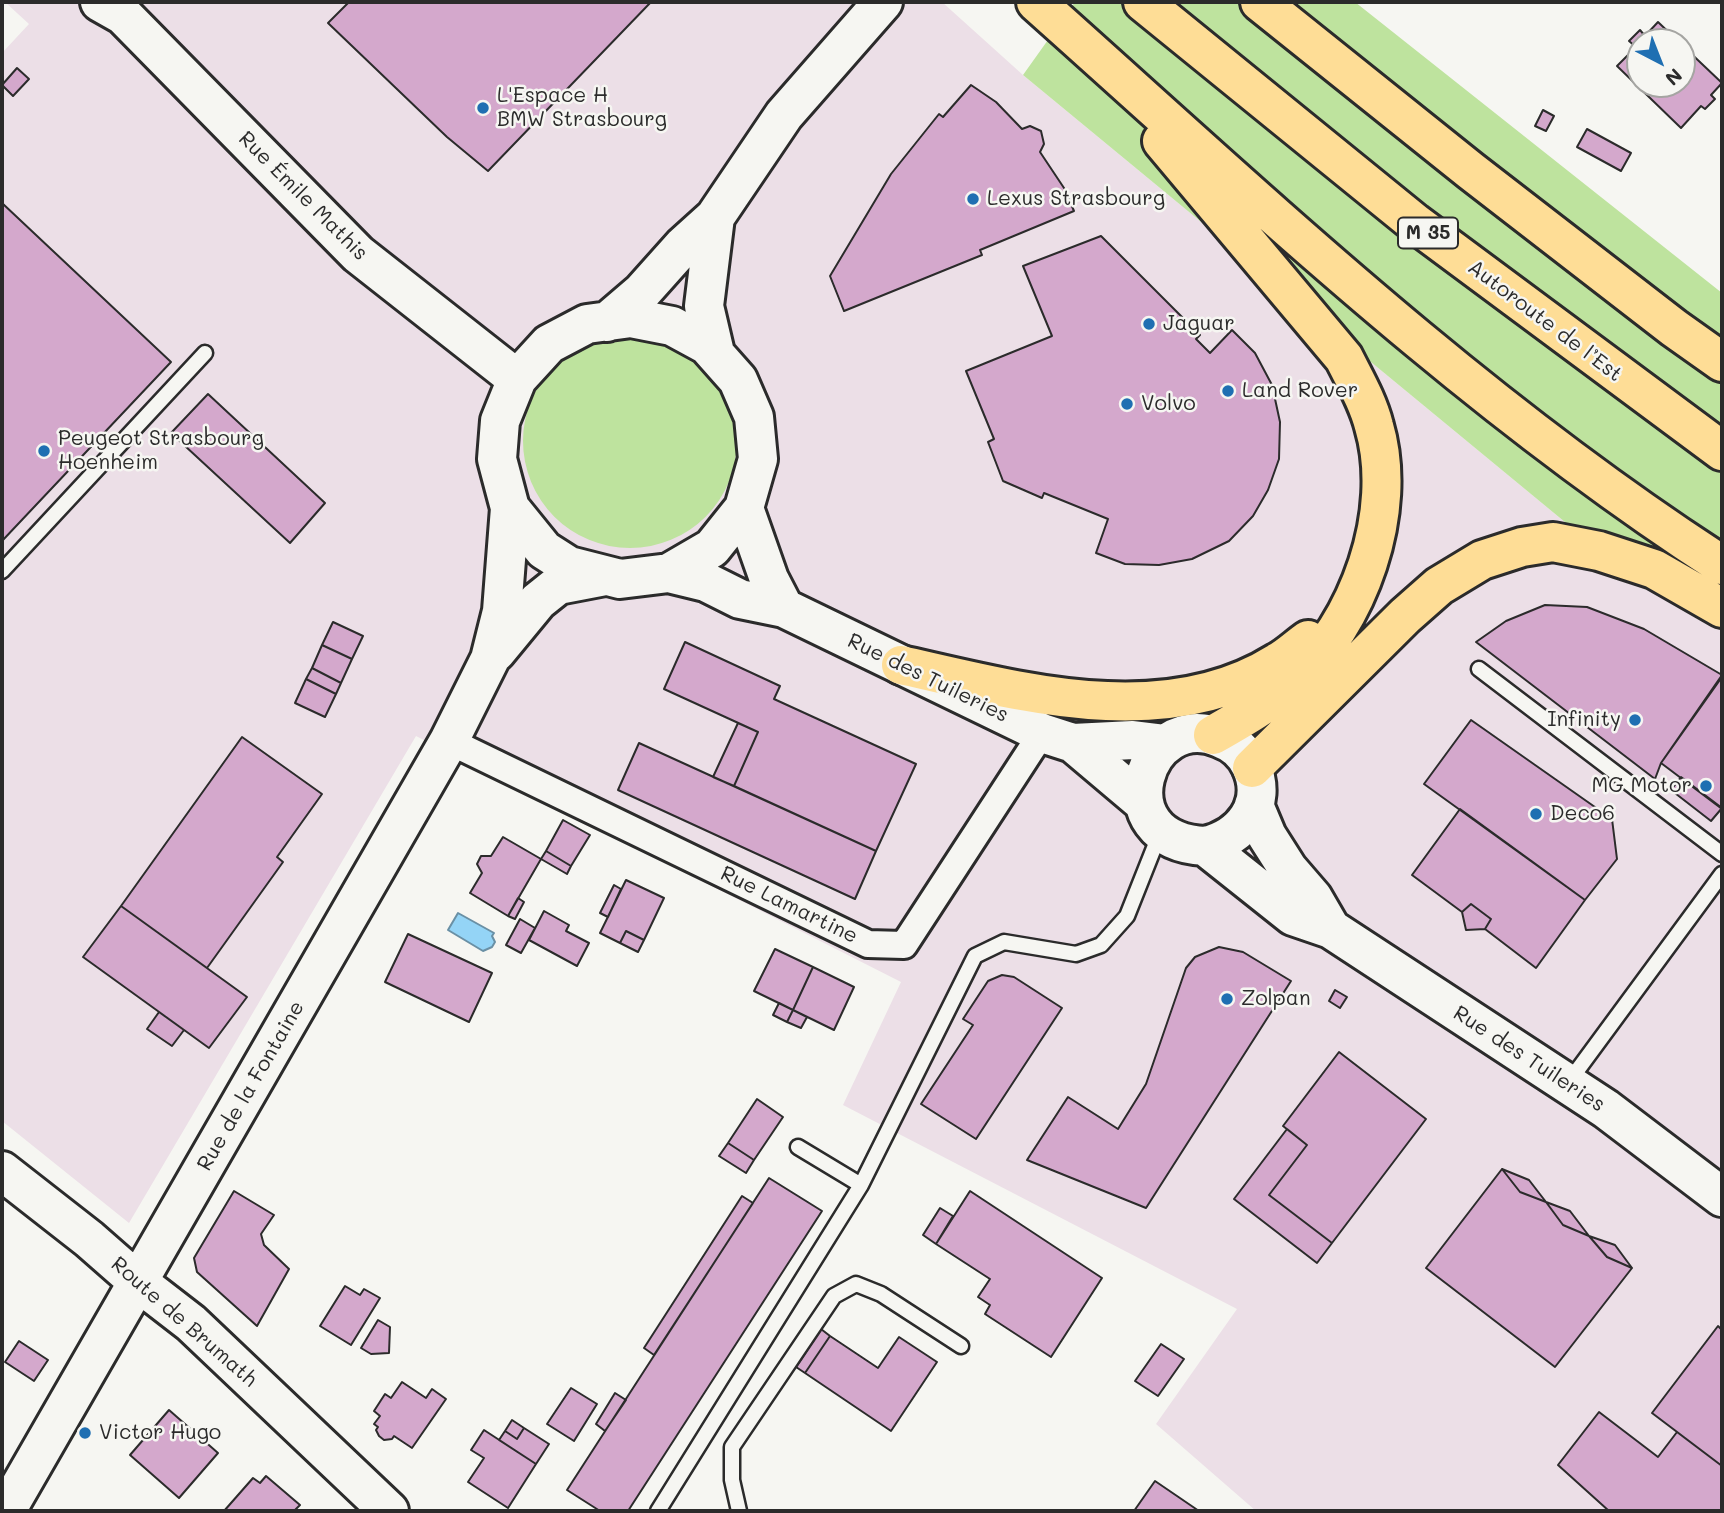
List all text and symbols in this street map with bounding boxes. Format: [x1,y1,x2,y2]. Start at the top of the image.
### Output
north arrow [1626,28,1696,98]
text: N [1660,63,1688,92]
place label: L'Espace H BMW Strasbourg [497,83,667,133]
marker: L'Espace H BMW Strasbourg [475,100,491,116]
street label: Rue Émile Mathis [233,126,373,266]
place label: Lexus Strasbourg [987,186,1165,212]
marker: Lexus Strasbourg [965,191,981,207]
road number: M 35 [1398,218,1458,248]
street label: Autoroute de l’Est [1463,255,1627,387]
place label: Jaguar [1163,311,1235,337]
marker: Jaguar [1141,316,1157,332]
place label: Land Rover [1242,378,1358,404]
marker: Land Rover [1220,383,1236,399]
place label: Volvo [1141,391,1196,417]
marker: Volvo [1119,396,1135,412]
place label: Peugeot Strasbourg Hoenheim [58,426,264,476]
marker: Peugeot Strasbourg Hoenheim [36,443,52,459]
street label: Rue des Tuileries [843,628,1013,728]
place label: Infinity [1547,707,1621,733]
marker: Infinity [1627,712,1643,728]
place label: MG Motor [1592,773,1692,799]
marker: MG Motor [1698,778,1714,794]
place label: Deco6 [1550,801,1615,827]
marker: Deco6 [1528,806,1544,822]
street label: Rue Lamartine [716,861,862,949]
place label: Zolpan [1241,986,1311,1012]
marker: Zolpan [1219,991,1235,1007]
street label: Rue de la Fontaine [192,997,310,1175]
street label: Rue des Tuileries [1448,1001,1610,1117]
street label: Route de Brumath [106,1252,262,1392]
place label: Victor Hugo [99,1420,221,1446]
marker: Victor Hugo [77,1425,93,1441]

